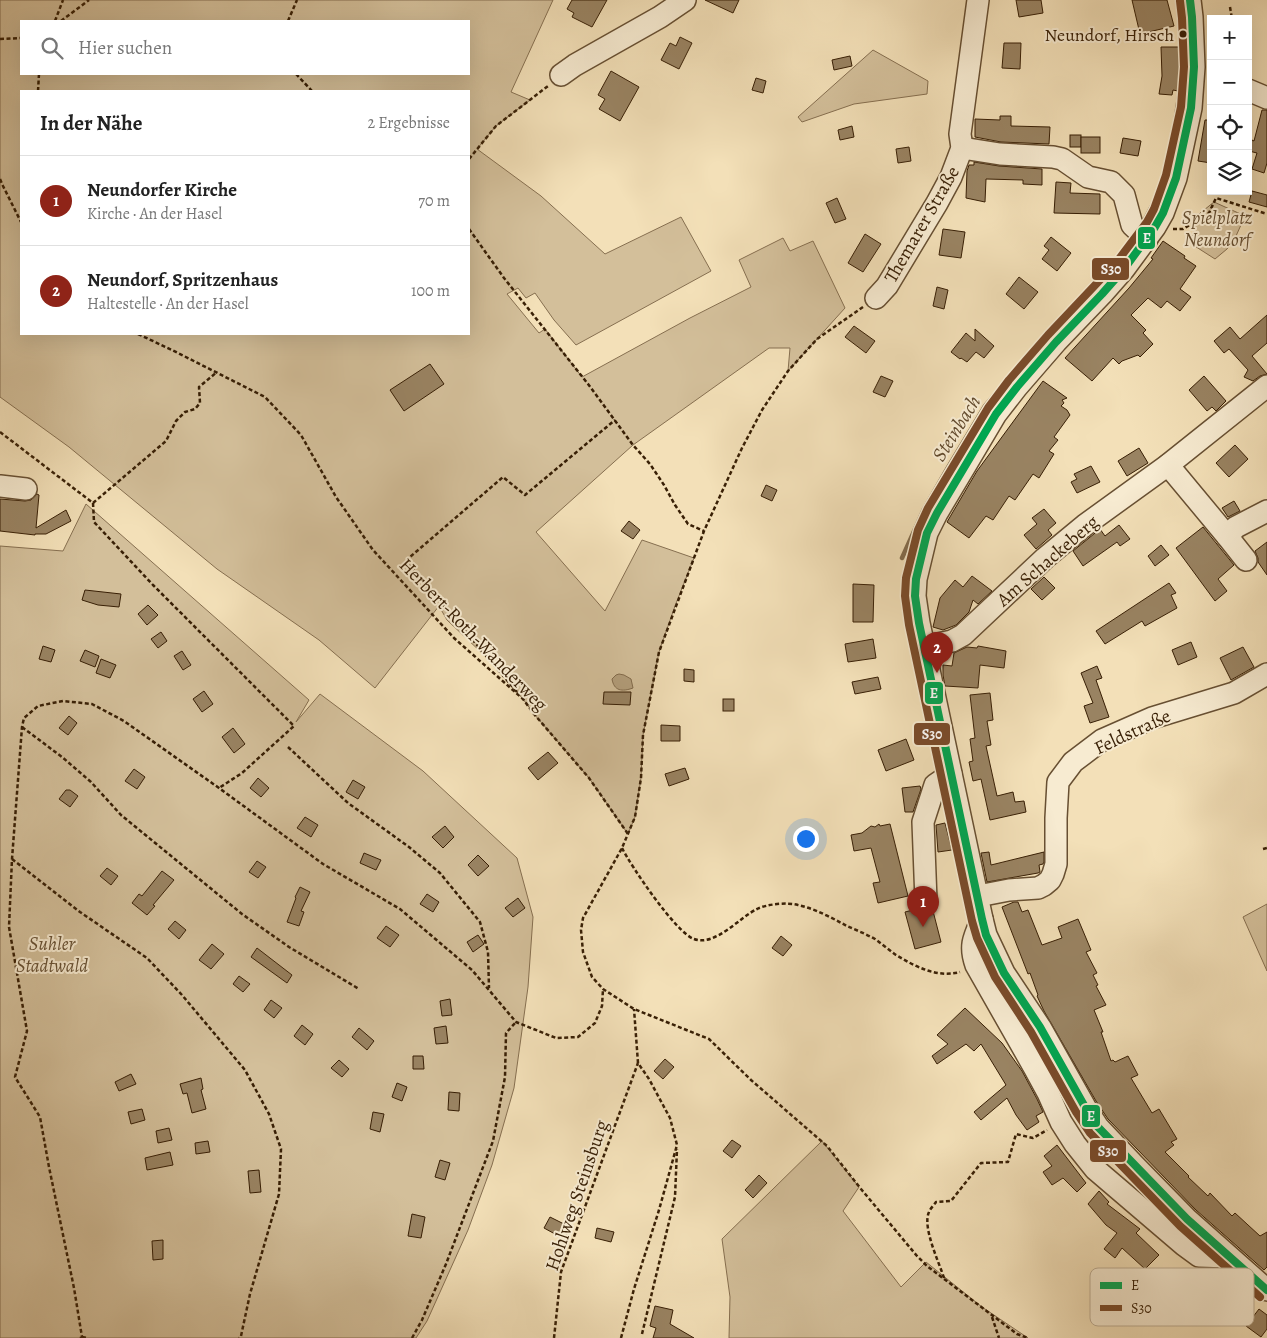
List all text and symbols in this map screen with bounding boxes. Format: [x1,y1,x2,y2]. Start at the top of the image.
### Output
map controls [1207,15,1252,195]
button: + [1207,15,1252,60]
search box [20,20,470,75]
place label: Neundorf, Hirsch [1044,23,1174,47]
marker: Neundorf, Hirsch [1178,29,1188,39]
icon: search [38,34,66,62]
text: Hier suchen [78,35,172,61]
button: − [1207,60,1252,105]
button: locate [1207,105,1252,150]
text: In der Nähe [40,109,142,137]
text: 2 Ergebnisse [368,112,450,134]
button: layers [1207,150,1252,195]
street label: Themarer Straße [878,161,966,288]
text: Neundorfer Kirche [87,177,237,203]
text: 1 [53,190,59,212]
text: 70 m [418,190,450,212]
text: Kirche · An der Hasel [87,203,222,225]
park label: Spielplatz Neundorf [1182,205,1254,253]
line badge: E [1137,226,1156,250]
text: E [1143,229,1151,248]
line badge: S30 [1091,257,1130,281]
text: S30 [1101,260,1121,279]
text: Neundorf, Spritzenhaus [87,267,278,293]
text: 2 [52,280,60,302]
text: 100 m [411,280,450,302]
text: Haltestelle · An der Hasel [87,293,249,315]
water label: Steinbach [926,390,987,466]
street label: Am Schackeberg [990,509,1105,613]
street label: Herbert-Roth-Wanderweg [393,553,554,717]
pin: 2 [921,632,953,673]
line badge: E [924,681,944,705]
text: E [930,684,938,703]
street label: Feldstraße [1090,703,1175,761]
line badge: S30 [913,722,951,746]
text: S30 [922,725,942,744]
your location [793,826,819,852]
pin: 1 [907,886,939,927]
park label: Suhler Stadtwald [16,931,88,979]
line badge: E [1081,1104,1101,1128]
text: E [1087,1107,1095,1126]
street label: Hohlweg Steinsburg [539,1116,615,1274]
line badge: S30 [1089,1139,1127,1163]
text: S30 [1098,1142,1118,1161]
legend [1090,1268,1254,1326]
text: E [1131,1276,1139,1295]
text: S30 [1131,1299,1152,1318]

